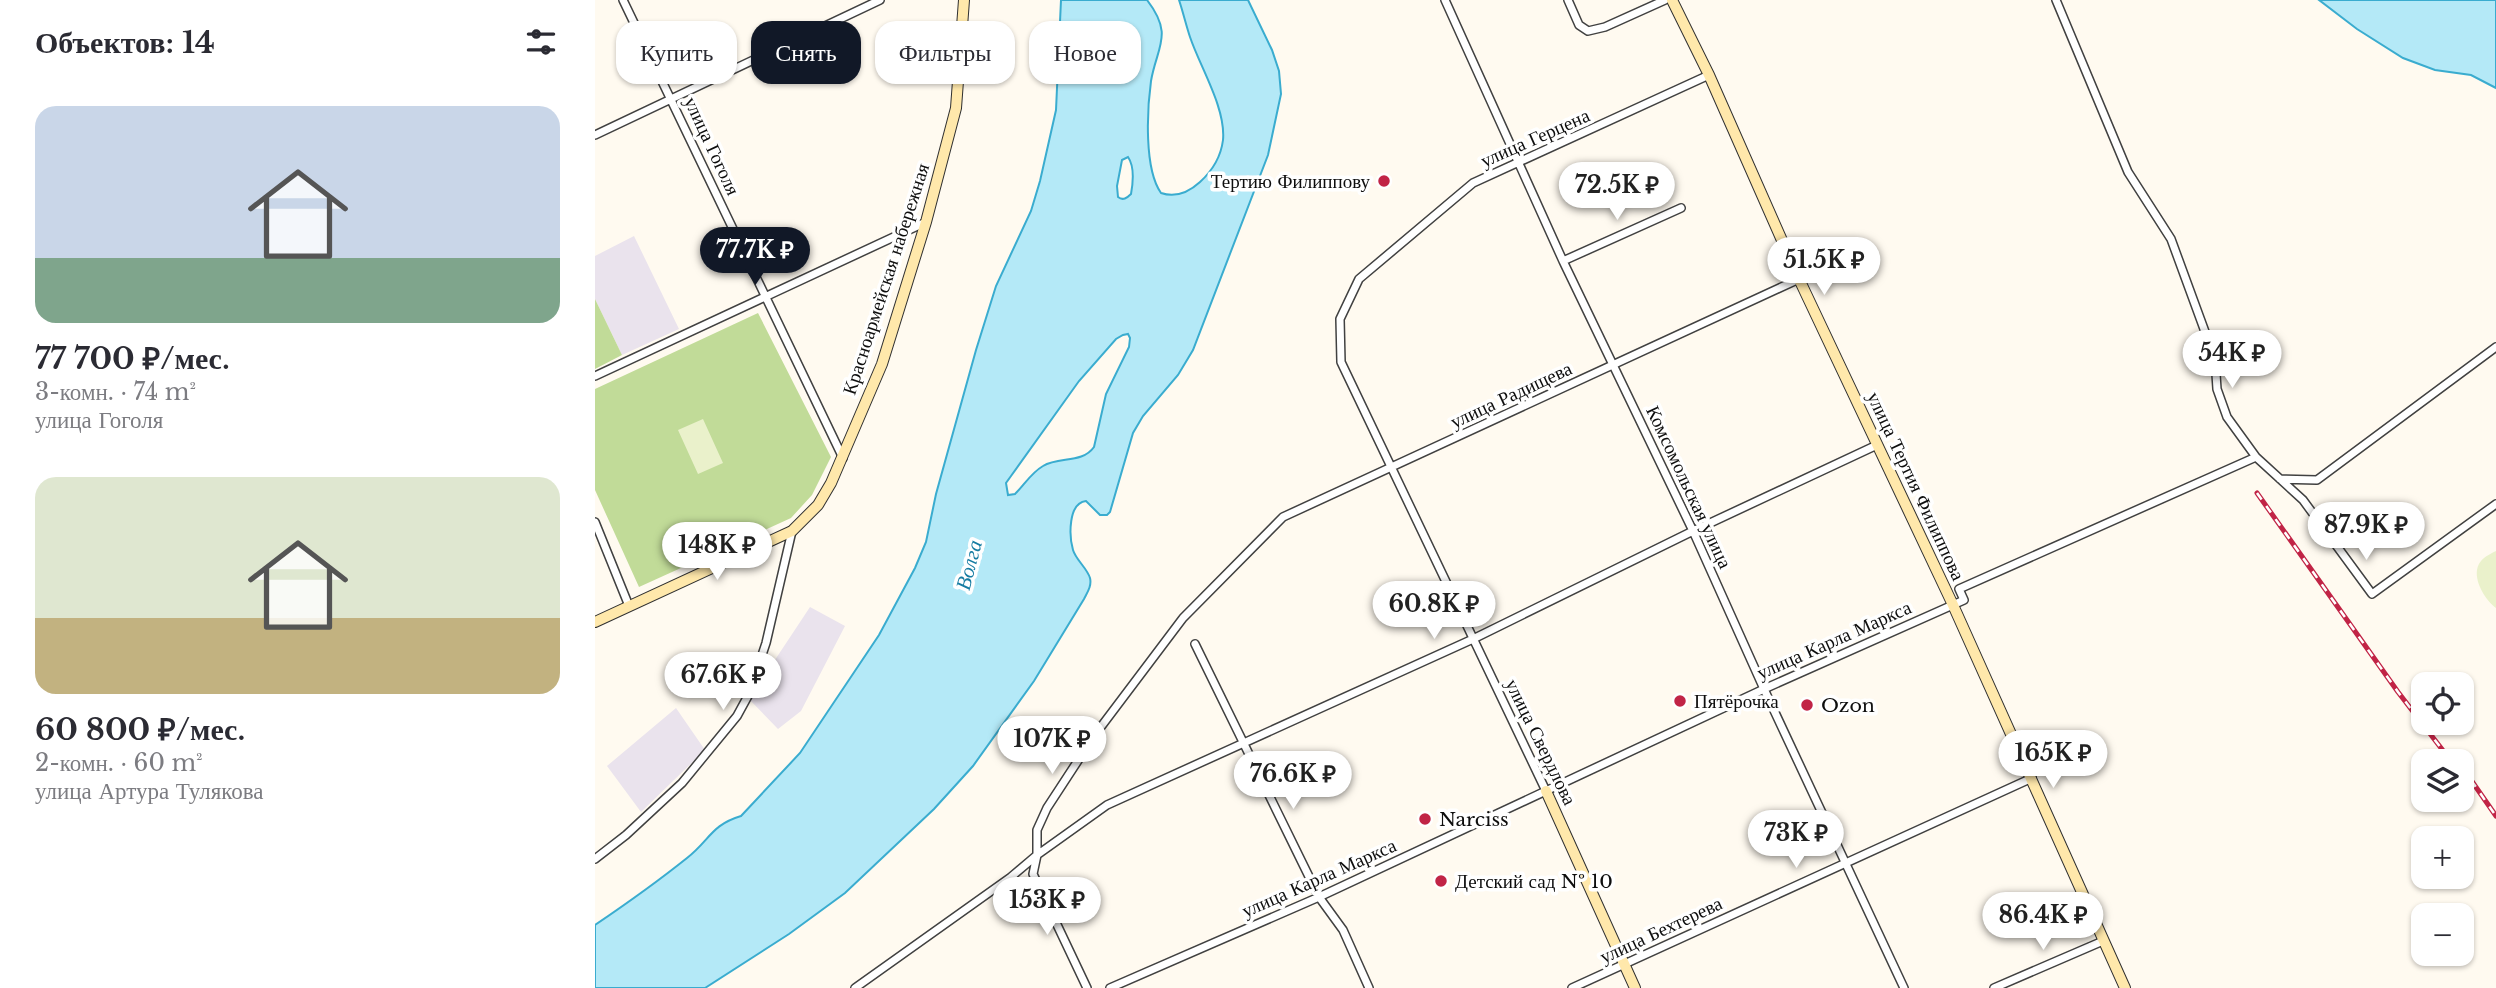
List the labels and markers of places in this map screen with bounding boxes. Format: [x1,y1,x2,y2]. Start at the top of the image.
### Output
pin: 72.5K ₽ [1552,162,1682,222]
place label: Тертию Филиппову [1211,170,1370,193]
marker: Тертию Филиппову [1376,173,1392,189]
pin: 77.7K ₽ [690,228,820,287]
pin: 51.5K ₽ [1759,238,1889,297]
pin: 54K ₽ [2183,330,2281,390]
pin: 87.9K ₽ [2301,503,2431,562]
pin: 148K ₽ [660,522,774,582]
pin: 60.8K ₽ [1369,582,1499,641]
pin: 67.6K ₽ [658,652,788,712]
place label: Пятёрочка [1694,690,1779,713]
marker: Пятёрочка [1672,693,1688,709]
place label: Ozon [1821,694,1875,717]
marker: Ozon [1799,697,1815,713]
pin: 107K ₽ [995,716,1109,776]
pin: 165K ₽ [1996,730,2110,790]
pin: 76.6K ₽ [1228,752,1358,811]
place label: Narciss [1439,808,1509,831]
pin: 73K ₽ [1747,810,1845,870]
marker: Narciss [1417,811,1433,827]
place label: Детский сад № 10 [1455,870,1613,893]
marker: Детский сад № 10 [1433,873,1449,889]
pin: 153K ₽ [990,878,1104,937]
pin: 86.4K ₽ [1978,892,2108,952]

